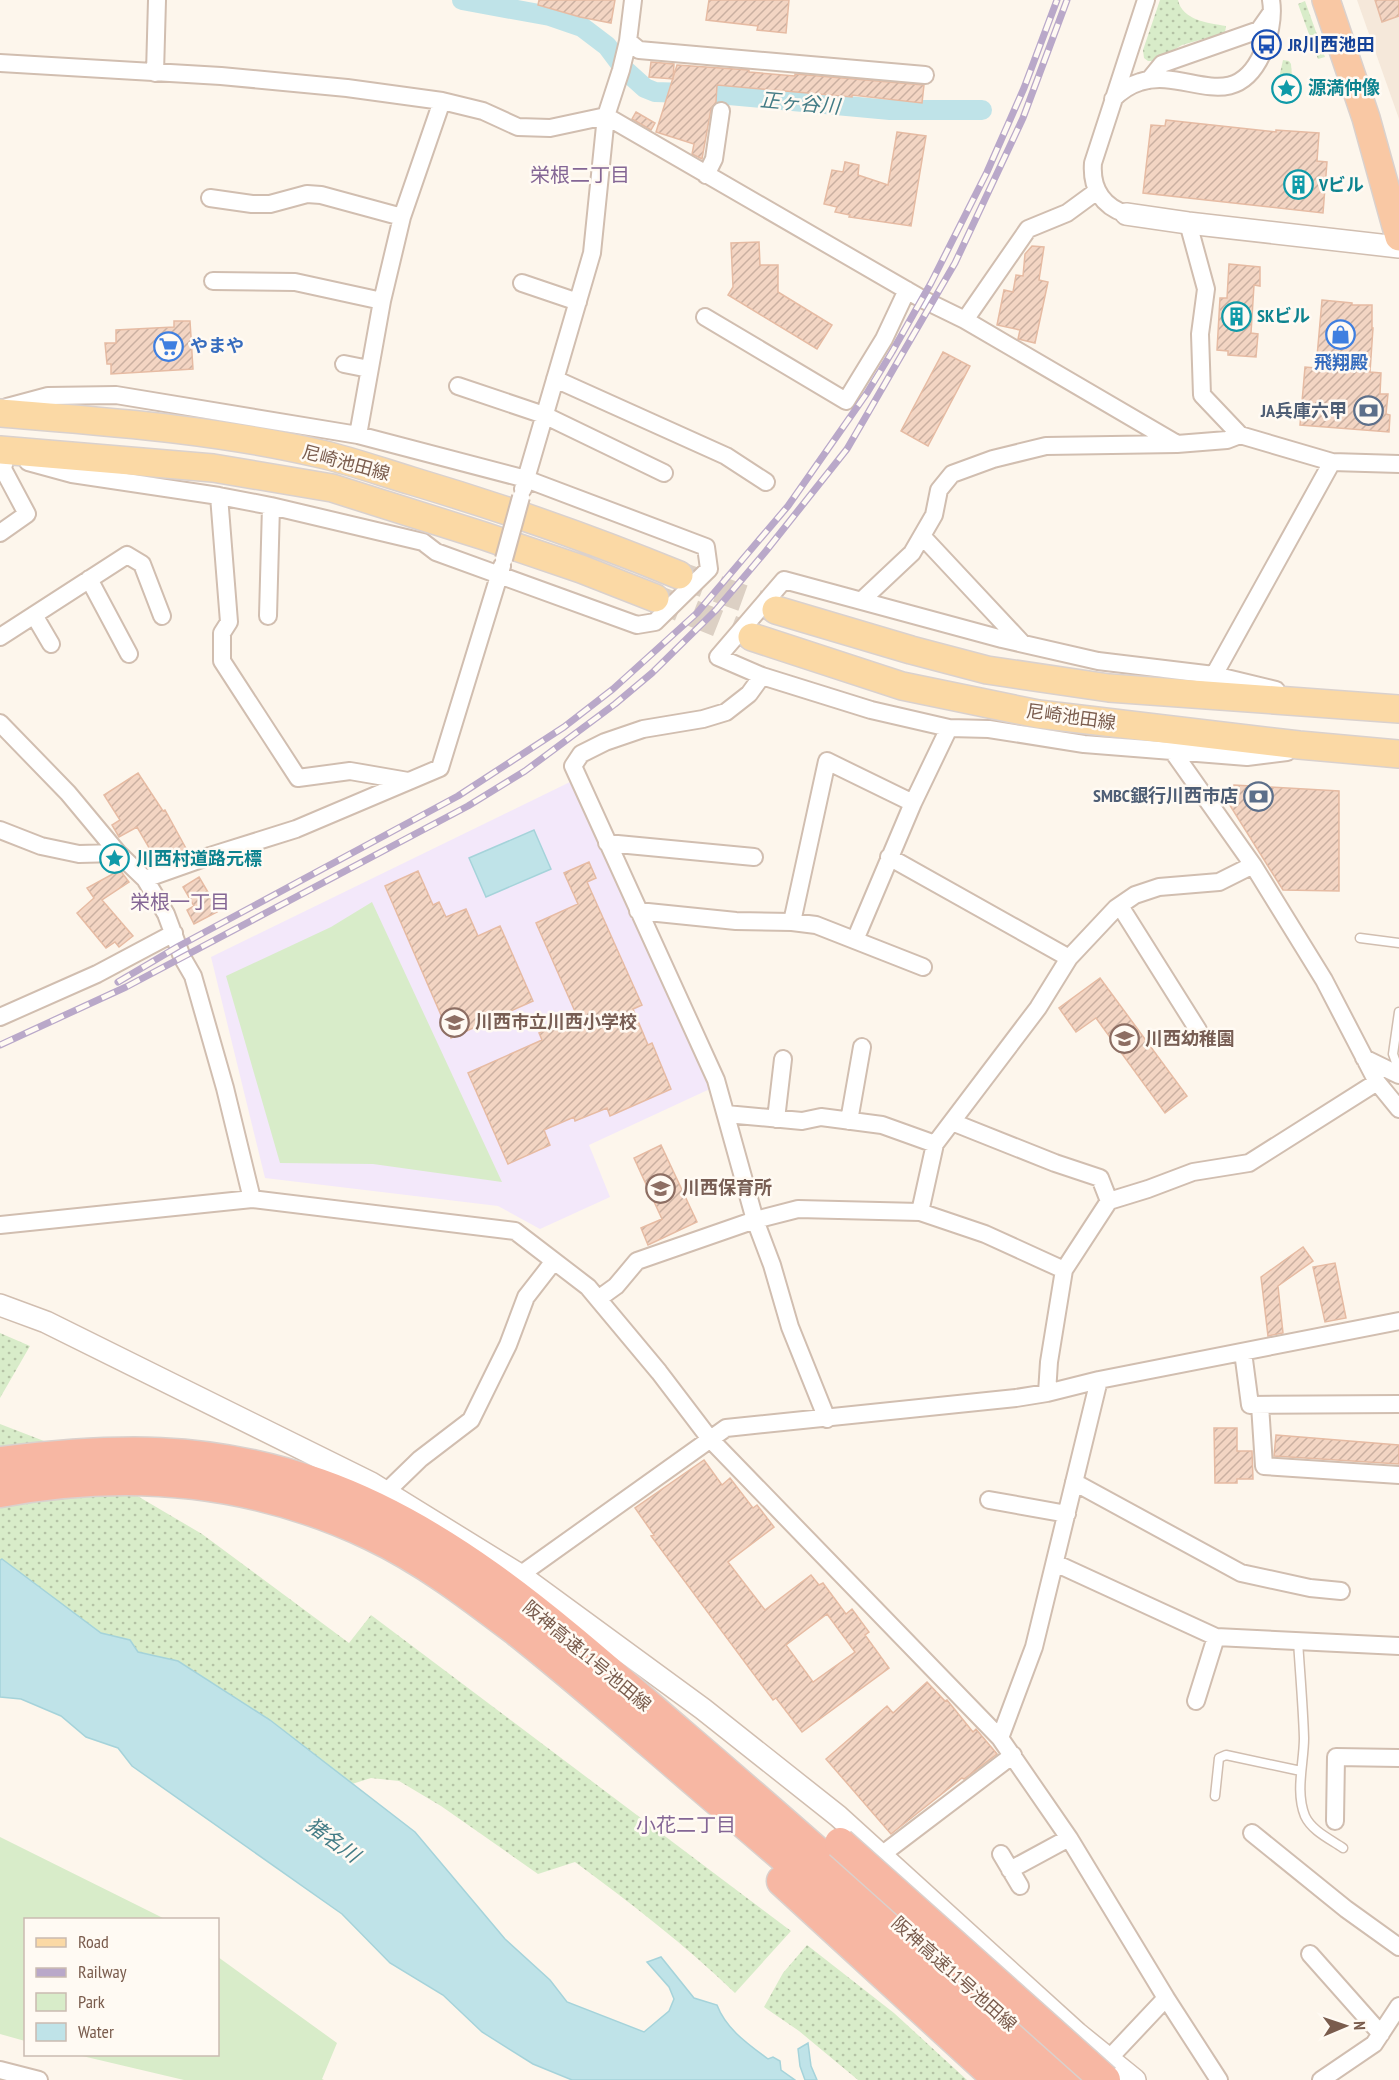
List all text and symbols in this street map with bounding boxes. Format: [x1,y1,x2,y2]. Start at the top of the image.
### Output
bus stop icon: JR川西池田 [1251,29,1283,61]
place label: JR川西池田 [1287,33,1374,56]
place icon: 源満仲像 [1271,72,1303,104]
place label: 源満仲像 [1308,76,1380,99]
water label: 正ヶ谷川 [759,87,843,120]
district label: 栄根二丁目 [530,162,630,188]
building icon: Vビル [1282,169,1314,201]
place label: Vビル [1318,173,1364,196]
building icon: SKビル [1220,300,1252,332]
place label: SKビル [1257,304,1310,327]
shop icon: 飛翔殿 [1325,318,1357,350]
supermarket icon: やまや [153,330,185,362]
place label: やまや [190,334,244,357]
place label: 飛翔殿 [1314,351,1368,374]
bank icon: JA兵庫六甲 [1352,395,1384,427]
place label: JA兵庫六甲 [1260,399,1347,422]
street label: 尼崎池田線 [300,440,393,485]
street label: 尼崎池田線 [1025,699,1117,734]
bank icon: SMBC銀行川西市店 [1243,780,1275,812]
place label: SMBC銀行川西市店 [1093,784,1238,807]
place icon: 川西村道路元標 [99,843,131,875]
place label: 川西村道路元標 [136,847,262,870]
district label: 栄根一丁目 [130,889,230,915]
school or university icon: 川西市立川西小学校 [438,1006,470,1038]
place label: 川西市立川西小学校 [475,1010,637,1033]
school or university icon: 川西幼稚園 [1108,1023,1140,1055]
place label: 川西幼稚園 [1145,1027,1235,1050]
school or university icon: 川西保育所 [645,1172,677,1204]
place label: 川西保育所 [682,1176,772,1199]
street label: 阪神高速11号池田線 [519,1595,656,1716]
water label: 猪名川 [301,1812,367,1869]
district label: 小花二丁目 [636,1812,736,1838]
street label: 阪神高速11号池田線 [887,1911,1022,2036]
legend [24,1918,219,2056]
text: Road [78,1930,109,1953]
text: Railway [78,1960,127,1983]
text: Park [78,1990,105,2013]
north arrow [1315,1996,1375,2056]
text: Water [78,2020,114,2043]
text: N [1350,2021,1370,2030]

